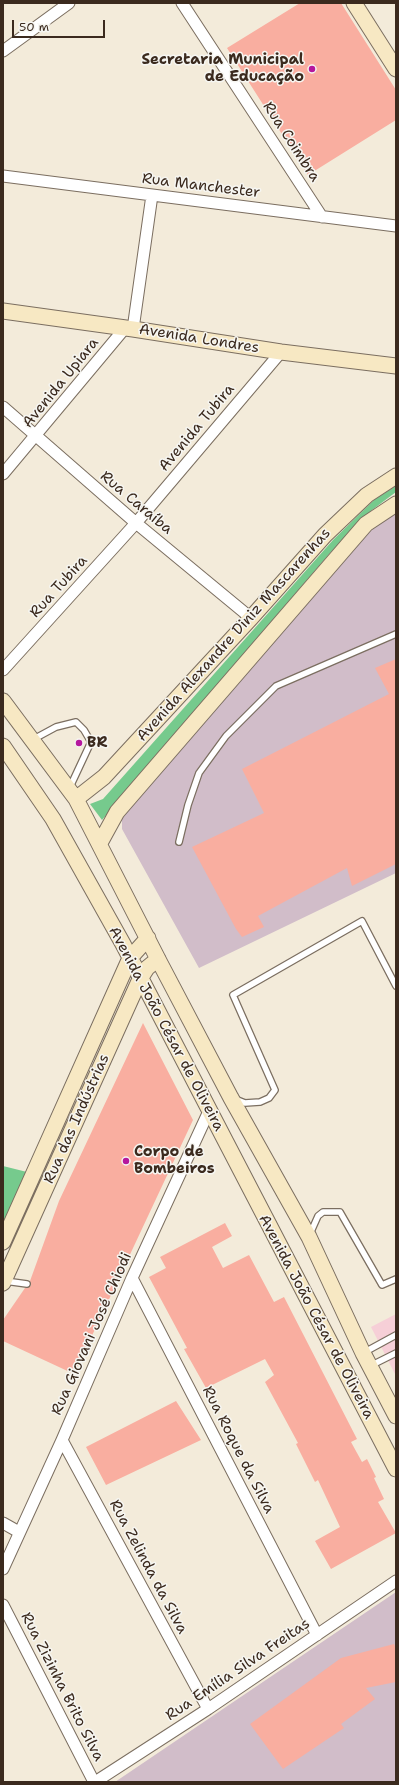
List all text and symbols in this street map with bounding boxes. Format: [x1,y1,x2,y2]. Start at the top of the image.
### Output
scale bar [14,12,107,38]
text: 50 m [19,19,49,35]
place label: Secretaria Municipal de Educação [141,51,304,86]
marker: Secretaria Municipal de Educação [307,64,317,74]
street label: Rua Coimbra [258,99,324,185]
street label: Rua Manchester [141,170,261,202]
street label: Avenida Londres [138,321,260,357]
street label: Avenida Upiara [19,334,103,432]
street label: Avenida Tubira [155,381,239,475]
street label: Rua Caraíba [96,468,176,538]
street label: Avenida Alexandre Diniz Mascarenhas [133,525,335,745]
street label: Rua Tubira [26,552,92,622]
place label: BR [87,734,108,752]
marker: BR [74,738,84,748]
street label: Avenida João César de Oliveira [104,924,228,1134]
street label: Rua das Indústrias [40,1051,114,1187]
place label: Corpo de Bombeiros [134,1143,215,1178]
marker: Corpo de Bombeiros [121,1156,131,1166]
street label: Avenida João César de Oliveira [254,1212,378,1422]
street label: Rua Giovani José Chiodi [48,1250,136,1418]
street label: Rua Roque da Silva [198,1383,278,1517]
street label: Rua Zelinda da Silva [105,1497,191,1637]
street label: Rua Zizinha Brito Silva [17,1610,107,1764]
street label: Rua Emília Silva Freitas [162,1615,314,1725]

